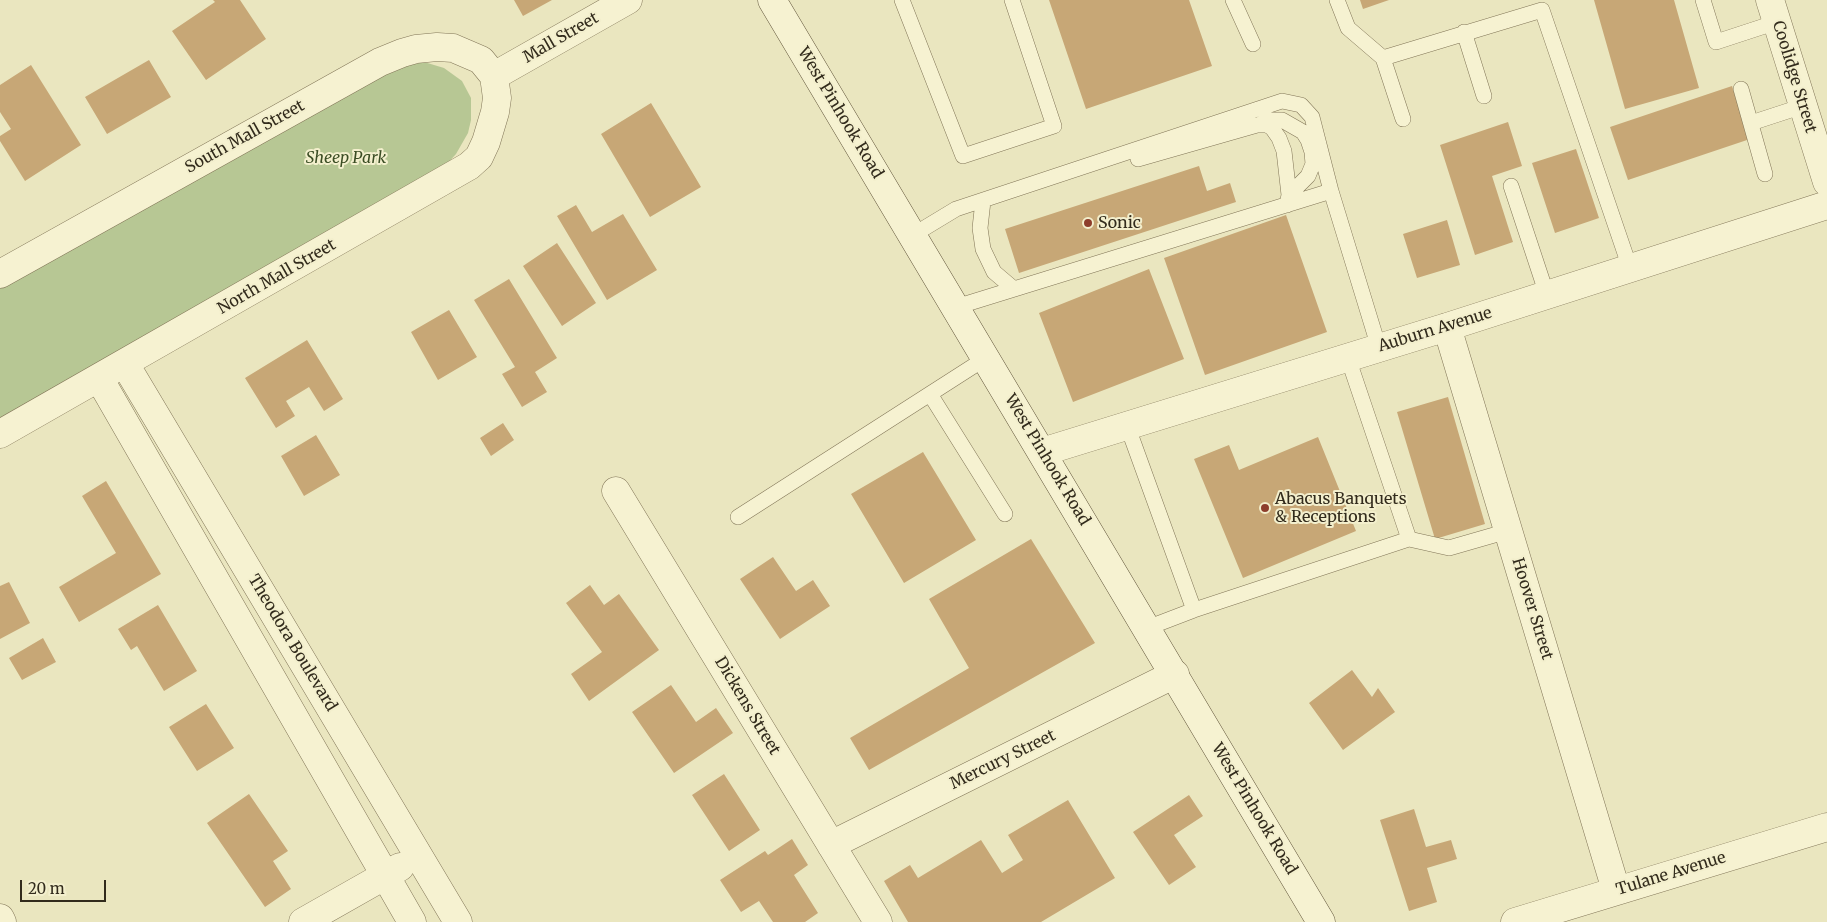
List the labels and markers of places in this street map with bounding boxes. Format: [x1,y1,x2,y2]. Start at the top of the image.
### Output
place label: Sonic [1098,213,1141,233]
marker: Sonic [1082,217,1094,229]
place label: Abacus Banquets & Receptions [1275,489,1406,527]
marker: Abacus Banquets & Receptions [1259,502,1271,514]

